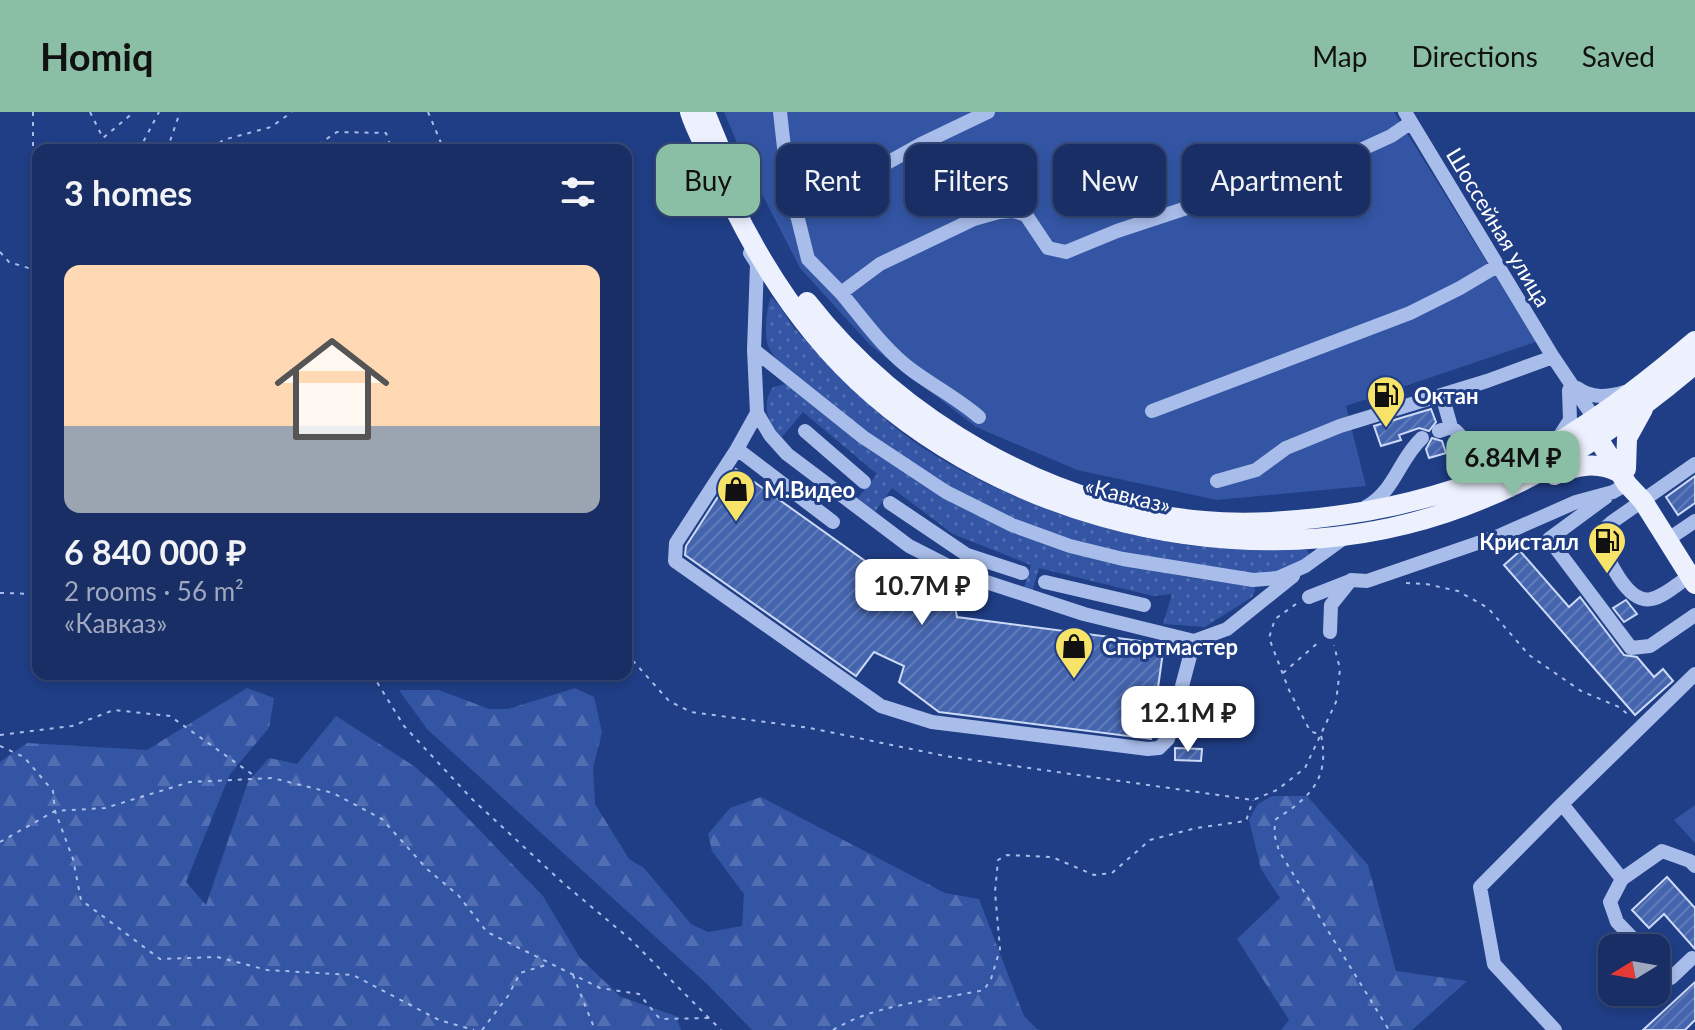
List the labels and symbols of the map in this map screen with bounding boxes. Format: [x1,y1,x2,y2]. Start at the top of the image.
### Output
street label: Шоссейная улица [1441,143,1557,311]
fuel station icon: Октан [1365,374,1407,429]
place label: Октан [1414,382,1478,409]
pin: 6.84M ₽ [1439,431,1587,499]
shop icon: М.Видео [715,468,757,523]
street label: «Кавказ» [1082,471,1174,519]
place label: М.Видео [764,476,855,503]
fuel station icon: Кристалл [1586,520,1628,575]
place label: Кристалл [1479,528,1579,555]
pin: 10.7M ₽ [848,559,996,627]
shop icon: Спортмастер [1053,625,1095,680]
place label: Спортмастер [1102,633,1238,660]
pin: 12.1M ₽ [1114,686,1262,754]
north arrow [1598,934,1670,1006]

